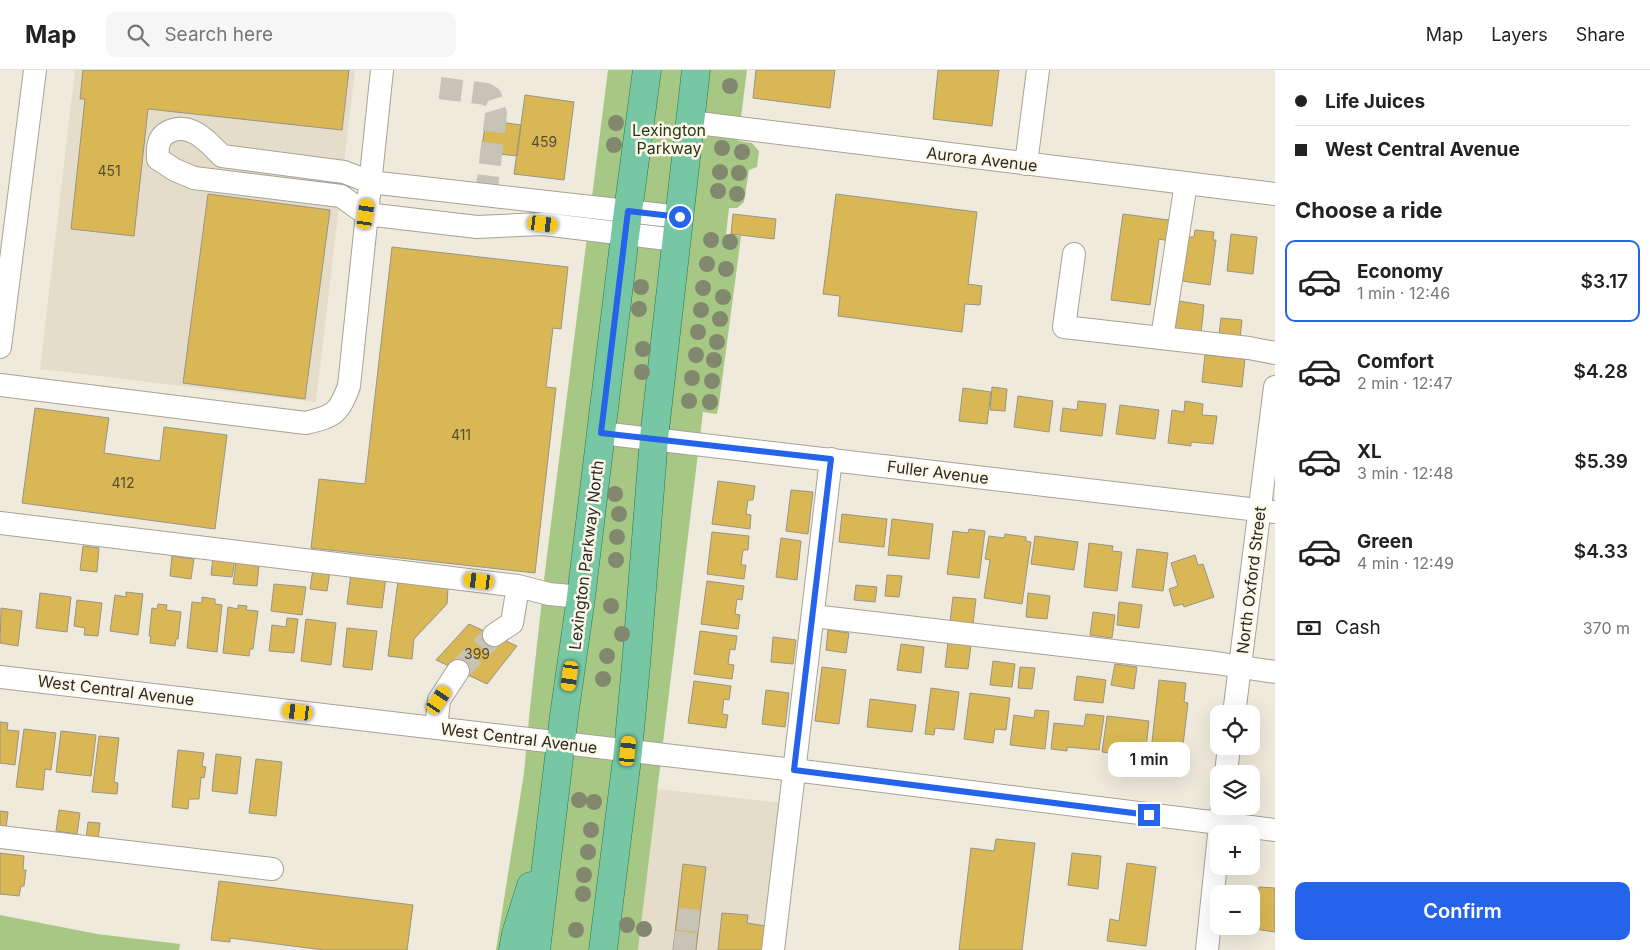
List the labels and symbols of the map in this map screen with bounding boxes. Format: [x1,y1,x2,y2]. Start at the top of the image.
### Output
park label: Lexington Parkway [632,120,706,158]
house number: 459 [531,133,557,150]
street label: Aurora Avenue [925,142,1039,176]
house number: 451 [97,162,121,179]
car [356,198,375,230]
route start [669,206,691,228]
car [527,215,558,233]
house number: 411 [451,426,471,443]
street label: Fuller Avenue [886,456,990,488]
street label: Lexington Parkway North [564,459,608,651]
house number: 412 [111,474,135,491]
street label: North Oxford Street [1232,505,1270,655]
car [463,572,494,590]
house number: 399 [464,645,490,662]
car [560,660,579,692]
street label: West Central Avenue [36,670,196,710]
car [424,683,453,717]
car [282,703,313,721]
street label: West Central Avenue [439,718,599,758]
car [618,735,637,767]
callout: 1 min [1108,742,1190,778]
route end [1138,804,1160,826]

